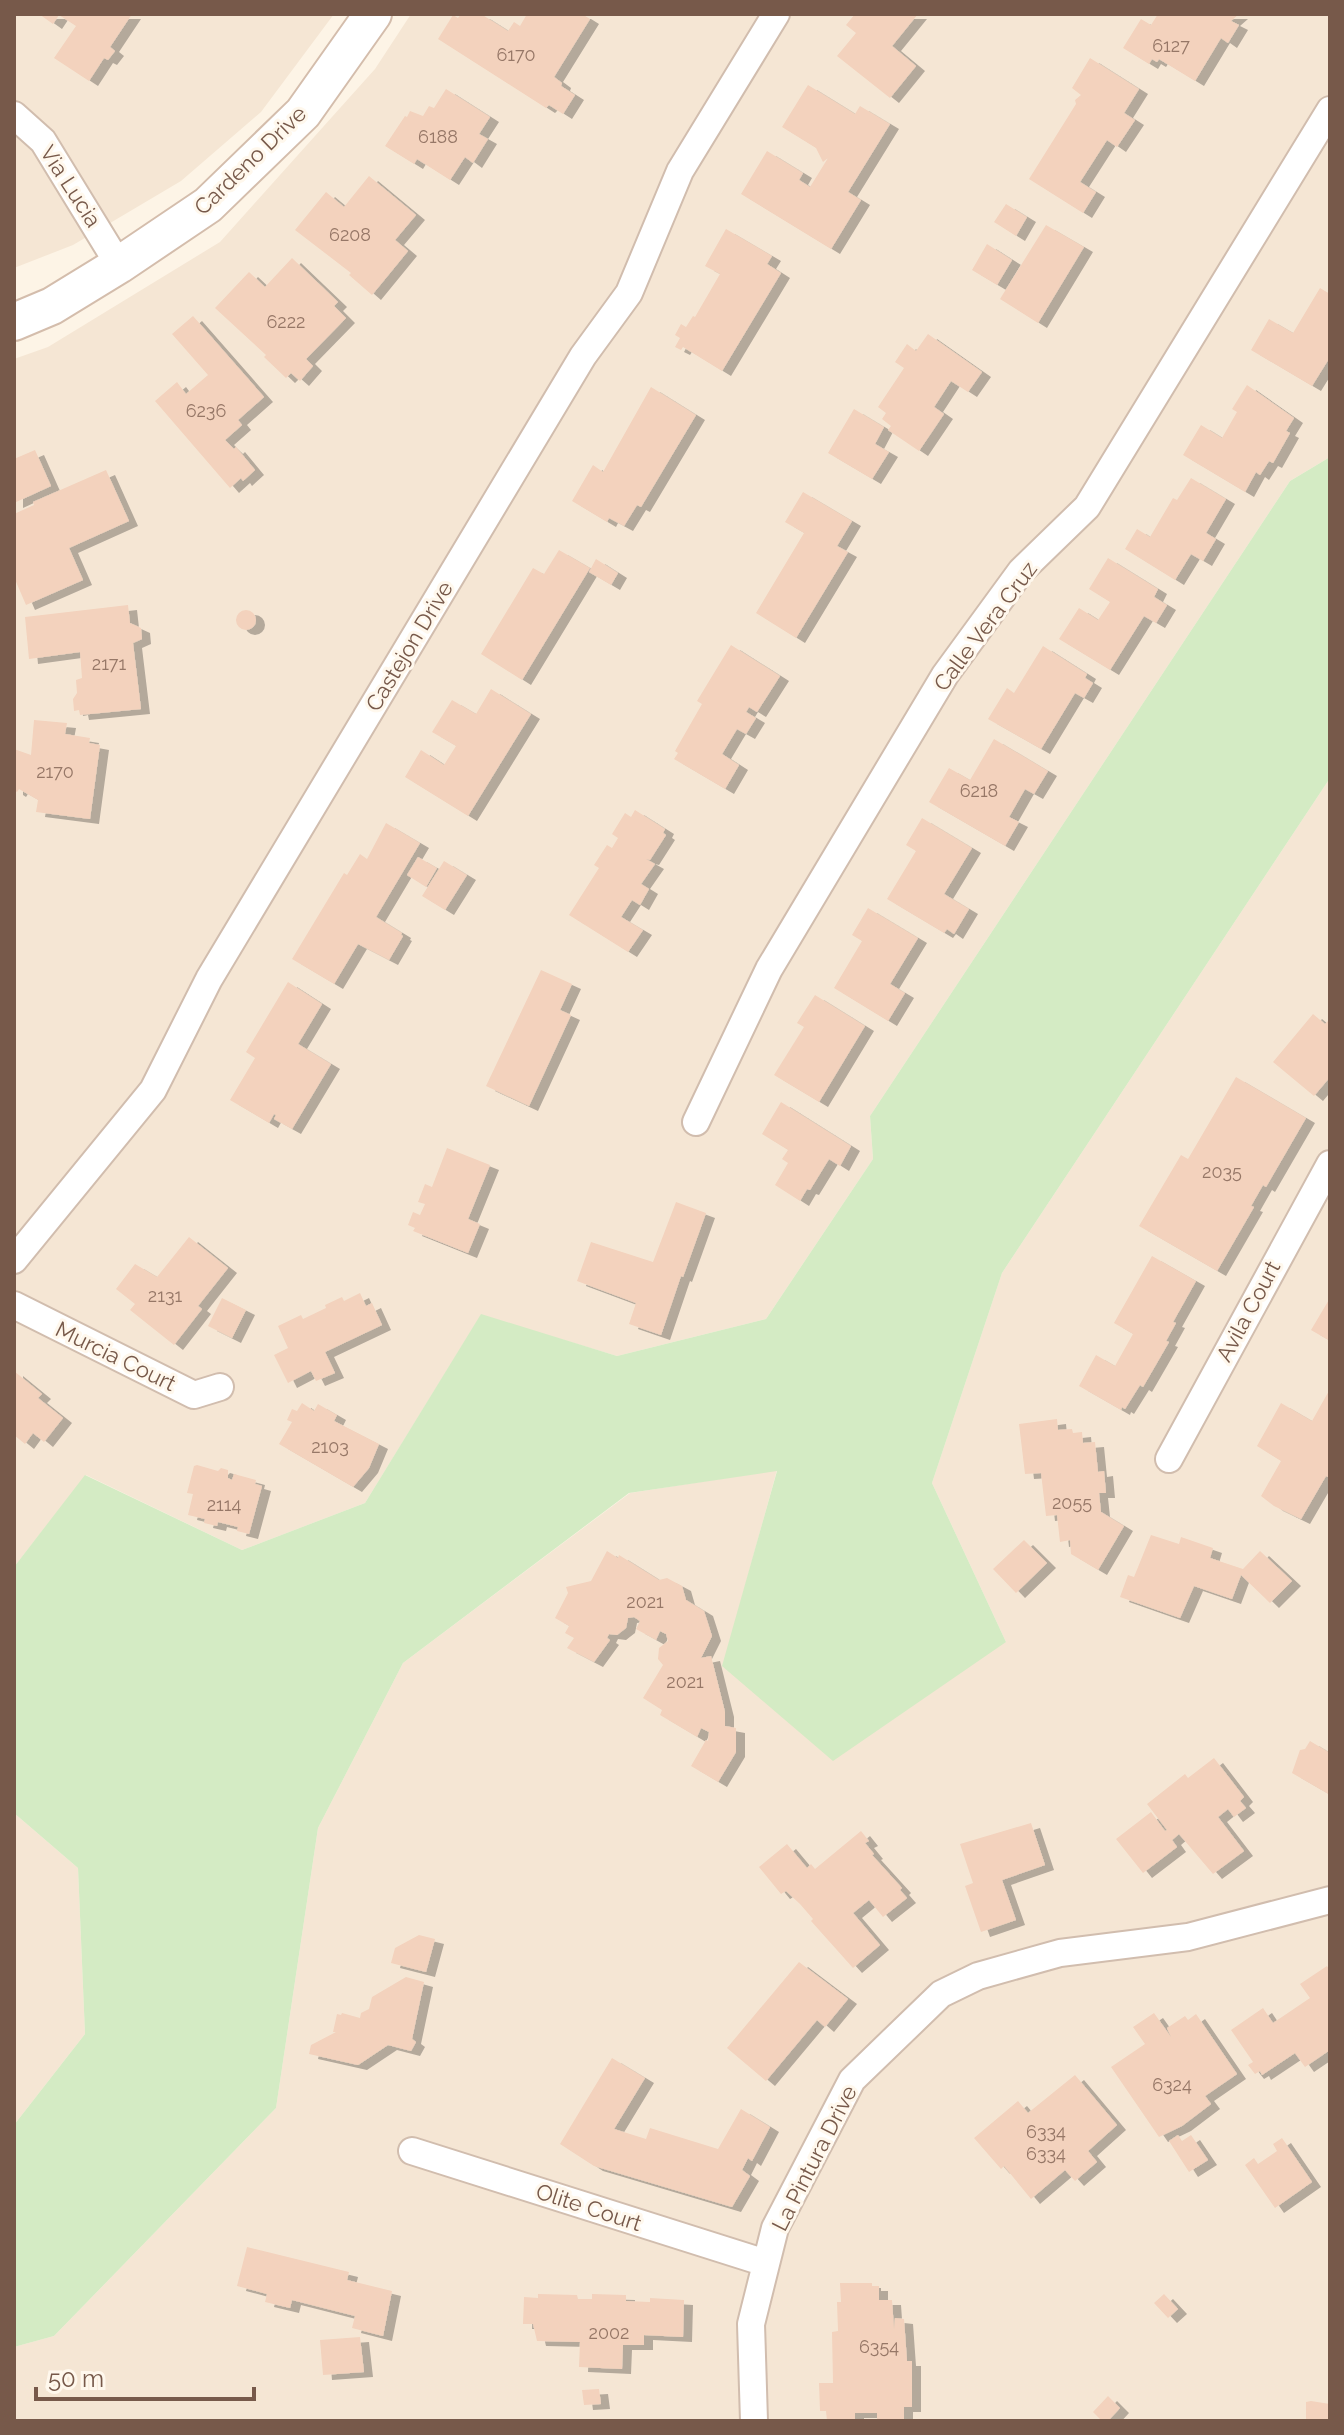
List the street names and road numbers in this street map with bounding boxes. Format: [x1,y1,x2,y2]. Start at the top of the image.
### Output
street label: Cardeno Drive [189,100,311,220]
street label: Via Lucia [35,140,107,232]
street label: Calle Vera Cruz [928,556,1042,696]
street label: Castejon Drive [360,576,458,716]
street label: Avila Court [1211,1256,1286,1366]
street label: Murcia Court [52,1316,181,1397]
street label: La Pintura Drive [766,2081,862,2235]
street label: Olite Court [533,2178,646,2236]

